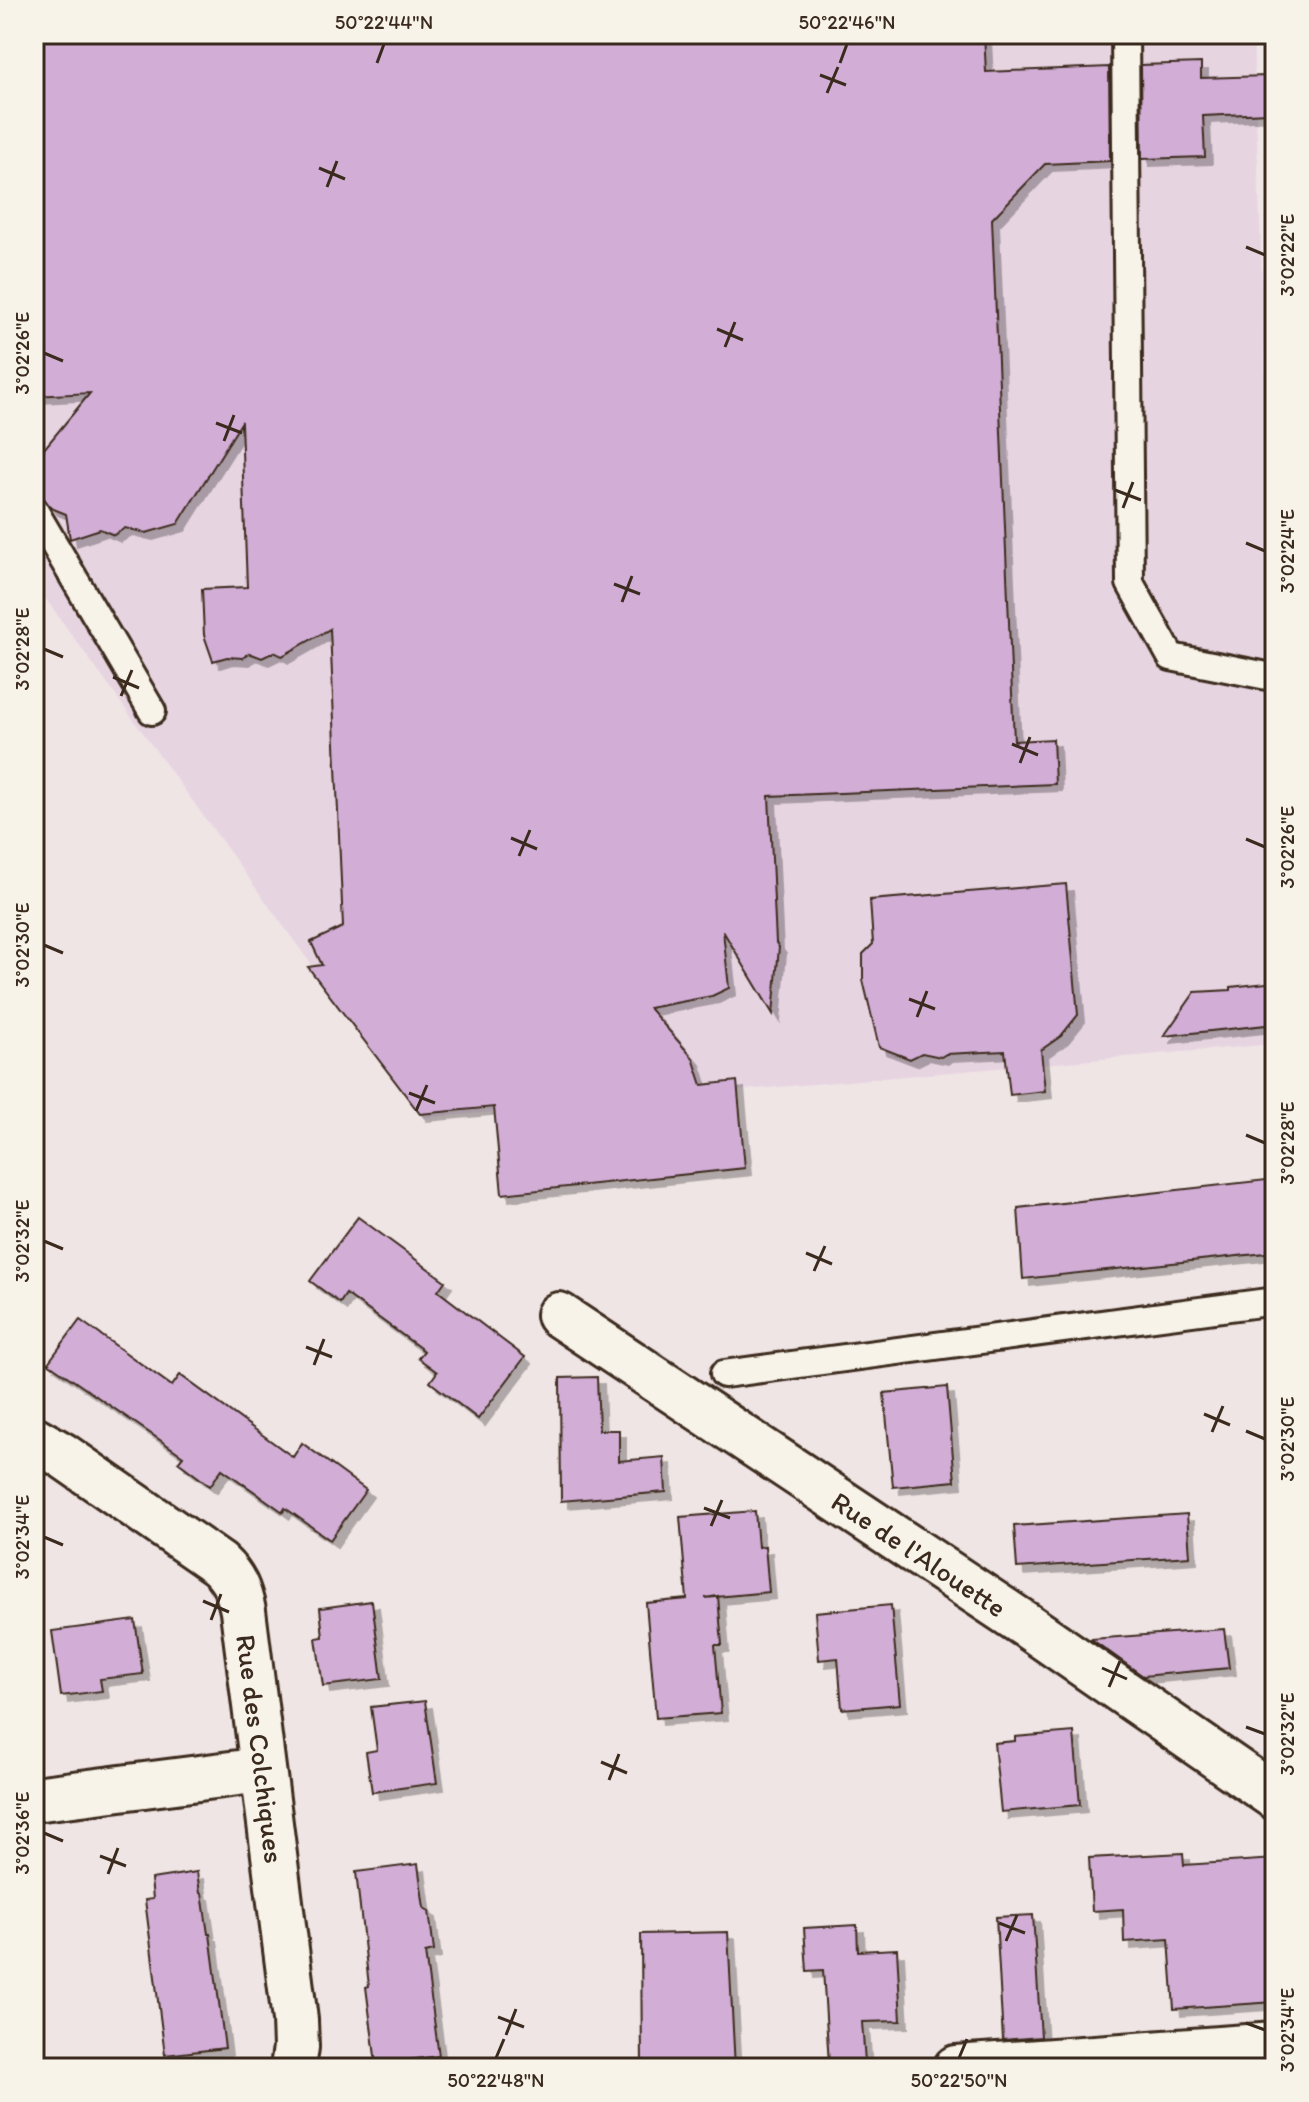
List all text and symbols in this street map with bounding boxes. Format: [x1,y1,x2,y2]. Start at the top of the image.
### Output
text: 50°22'44"N [335,10,433,34]
text: 50°22'46"N [799,10,895,34]
text: 3°02'22"E [1275,214,1299,296]
text: 3°02'26"E [10,312,34,394]
text: 3°02'24"E [1275,509,1299,593]
text: 3°02'28"E [10,607,34,691]
text: 3°02'26"E [1275,806,1299,888]
text: 3°02'30"E [10,903,34,987]
text: 3°02'28"E [1275,1101,1299,1185]
text: 3°02'32"E [10,1199,34,1283]
text: 3°02'30"E [1275,1397,1299,1481]
street label: Rue de l'Alouette [825,1484,1013,1624]
text: 3°02'34"E [10,1495,34,1579]
street label: Rue des Colchiques [229,1632,292,1865]
text: 3°02'32"E [1275,1692,1299,1776]
text: 3°02'36"E [10,1791,34,1875]
text: 3°02'34"E [1275,1988,1299,2072]
text: 50°22'48"N [447,2068,545,2092]
text: 50°22'50"N [910,2068,1008,2092]

